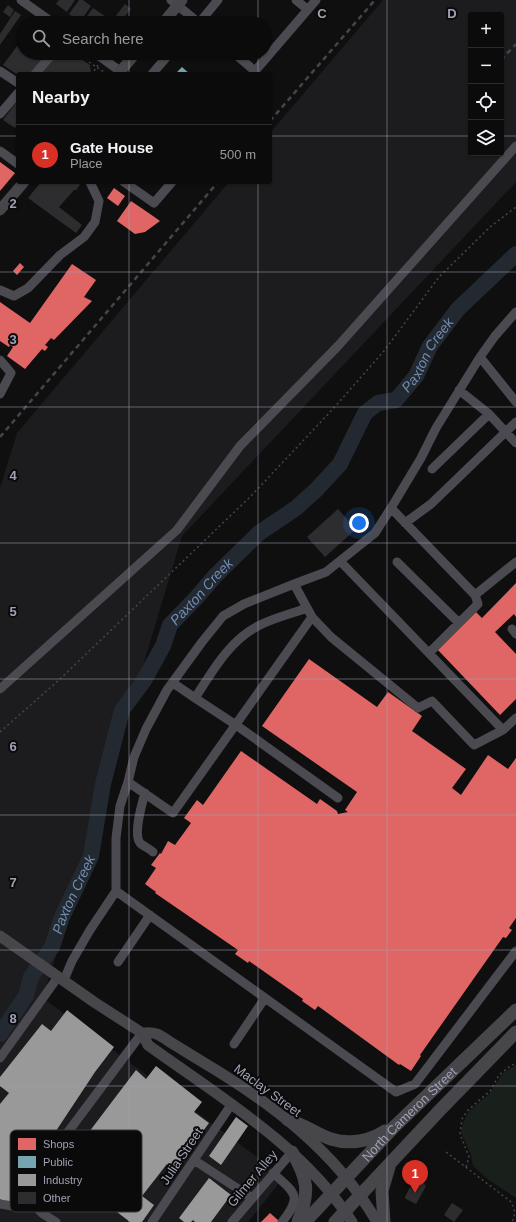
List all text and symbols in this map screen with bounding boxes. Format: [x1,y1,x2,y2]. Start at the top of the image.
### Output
text: C [317,6,327,21]
text: D [447,6,457,21]
map controls [468,12,504,156]
button: + [468,12,504,48]
search box [16,16,272,60]
icon: search [30,27,52,49]
text: Search here [62,30,144,47]
button: − [468,48,504,84]
button: locate [468,84,504,120]
text: Nearby [32,88,90,107]
button: layers [468,120,504,156]
text: Gate House [70,139,153,156]
text: 1 [41,147,49,162]
text: 500 m [220,147,256,162]
text: Place [70,156,103,171]
text: 2 [9,196,17,211]
water label: Paxton Creek [398,314,457,395]
text: 3 [9,332,17,347]
text: 4 [9,468,17,483]
your location [349,513,369,533]
water label: Paxton Creek [167,554,237,628]
text: 5 [9,604,17,619]
text: 6 [9,739,17,754]
water label: Paxton Creek [49,852,99,936]
text: 7 [9,875,17,890]
text: 8 [9,1011,17,1026]
street label: Maclay Street [231,1061,305,1120]
street label: North Cameron Street [359,1064,460,1164]
street label: Julia Street [157,1125,206,1187]
legend [10,1130,142,1212]
text: Shops [43,1138,75,1150]
street label: Gilmer Alley [224,1147,281,1210]
text: Public [43,1156,73,1168]
pin: 1 [402,1160,428,1193]
text: Industry [43,1174,83,1186]
text: Other [43,1192,71,1204]

